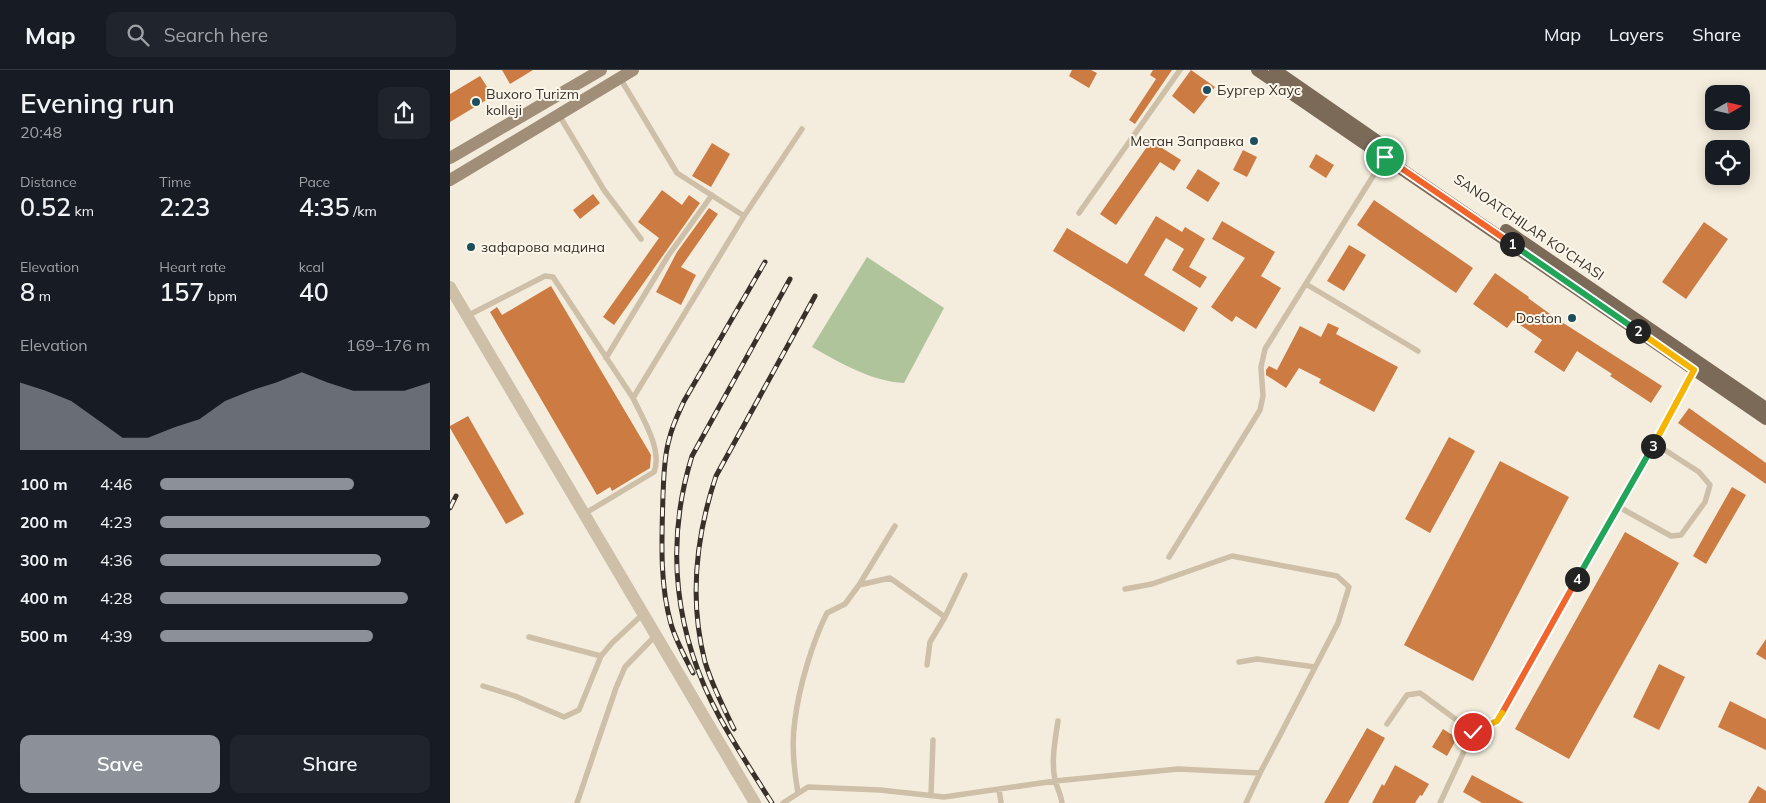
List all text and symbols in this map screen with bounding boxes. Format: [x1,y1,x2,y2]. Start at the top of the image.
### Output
search box [106,12,456,57]
text: Map [25,20,76,50]
icon: search [124,21,152,49]
text: Search here [164,23,268,47]
text: Map [1544,23,1581,46]
text: Layers [1609,23,1664,46]
text: Share [1692,23,1741,46]
place label: Бургер Хаус [1217,81,1301,99]
marker: Бургер Хаус [1201,84,1213,96]
text: Evening run [20,85,175,120]
place label: Buxoro Turizm kolleji [486,85,579,119]
north arrow [1705,85,1750,130]
map controls [1705,85,1750,185]
button: share [378,87,430,139]
marker: Buxoro Turizm kolleji [470,96,482,108]
text: 20:48 [20,122,62,142]
place label: Метан Заправка [1130,132,1244,150]
marker: Метан Заправка [1248,135,1260,147]
pin [1364,136,1406,178]
button: locate [1705,140,1750,185]
icon: arrive [1371,143,1399,171]
street label: SANOATCHILAR KO'CHASI [1450,170,1608,284]
text: Distance [20,173,77,191]
text: Time [159,173,191,191]
text: Pace [299,173,330,191]
text: 0.52 [20,191,71,222]
text: 2:23 [159,191,210,222]
text: 4:35 [299,191,350,222]
text: km [71,202,94,220]
text: /km [350,202,377,220]
pin: 1 [1500,232,1524,256]
text: 1 [1508,235,1517,253]
place label: зафарова мадина [481,238,605,256]
marker: зафарова мадина [465,241,477,253]
text: Elevation [20,258,79,276]
text: Heart rate [159,258,226,276]
text: kcal [299,258,324,276]
text: 8 [20,276,35,307]
text: 157 [159,276,204,307]
text: 40 [299,276,329,307]
text: m [35,287,51,305]
text: bpm [204,287,237,305]
place label: Doston [1516,309,1562,327]
marker: Doston [1566,312,1578,324]
pin: 2 [1626,318,1650,344]
text: 2 [1634,322,1643,340]
text: Elevation [20,335,88,355]
text: 169–176 m [346,335,430,355]
pin: 3 [1640,434,1666,458]
text: 3 [1649,437,1658,455]
text: 100 m [20,474,68,494]
text: 4:46 [100,474,132,494]
text: 200 m [20,512,68,532]
text: 4:23 [100,512,132,532]
text: 300 m [20,550,68,570]
text: 4:36 [100,550,132,570]
pin: 4 [1564,566,1590,592]
text: 4 [1573,570,1582,588]
text: 400 m [20,588,68,608]
text: 4:28 [100,588,132,608]
text: 500 m [20,626,68,646]
text: 4:39 [100,626,132,646]
pin [1452,711,1494,753]
icon: check [1459,718,1487,746]
button: Save [20,735,220,793]
button: Share [230,735,430,793]

